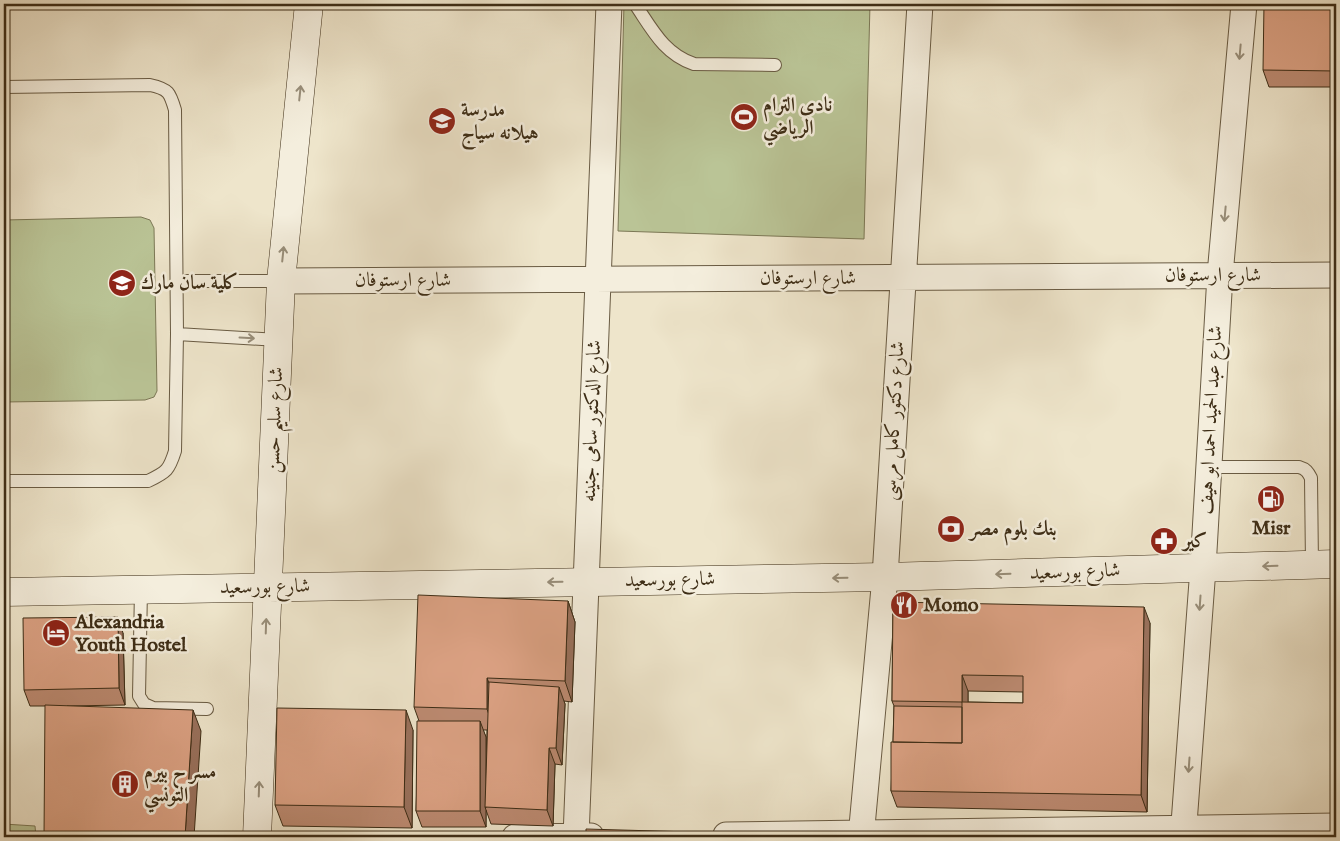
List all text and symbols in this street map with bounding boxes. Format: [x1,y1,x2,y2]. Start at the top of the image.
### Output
one-way arrow [1235,44,1245,60]
one-way arrow [295,85,305,101]
place label: نادي الترام الرياضي [763,93,832,146]
place label: مدرسة هيلانه سياج [461,98,539,151]
sports icon: نادي الترام الرياضي [729,102,759,132]
school or university icon: مدرسة هيلانه سياج [427,106,457,136]
one-way arrow [1221,206,1230,222]
one-way arrow [279,246,288,262]
street label: شارع ارستوفان [1165,263,1261,292]
street label: شارع ارستوفان [760,266,856,295]
school or university icon: كلية سان مارك [107,268,137,298]
street label: شارع ارستوفان [355,268,451,297]
place label: كلية سان مارك [141,271,239,296]
street label: شارع عبد الحميد احمد ابو هيف [1194,325,1232,515]
one-way arrow [239,333,255,342]
street label: شارع الدكتور سامى جنينه [577,339,611,503]
street label: شارع دكتور كامل مرسى [877,341,915,502]
street label: شارع سليم حسن [261,366,295,474]
fuel station icon: Misr [1256,484,1286,514]
bank icon: بنك بلوم مصر [936,514,966,544]
place label: Misr [1252,516,1291,541]
place label: بنك بلوم مصر [968,517,1057,546]
pharmacy icon: كير [1149,526,1179,556]
place label: كير [1181,529,1207,554]
street label: شارع بورسعيد [1029,558,1121,590]
one-way arrow [1262,561,1278,571]
street label: شارع بورسعيد [624,567,716,597]
one-way arrow [995,569,1011,578]
one-way arrow [832,573,848,582]
street label: شارع بورسعيد [219,574,311,604]
one-way arrow [547,578,563,587]
restaurant icon: Momo [889,590,919,620]
place label: Momo [923,593,979,618]
one-way arrow [1196,595,1205,611]
place label: Alexandria Youth Hostel [74,610,187,658]
hotel icon: Alexandria Youth Hostel [41,618,71,648]
one-way arrow [261,618,271,634]
one-way arrow [1184,757,1193,773]
place label: مسر ح بيرم التونسي [144,760,216,813]
building icon: مسر ح بيرم التونسي [110,769,140,799]
one-way arrow [255,781,264,797]

